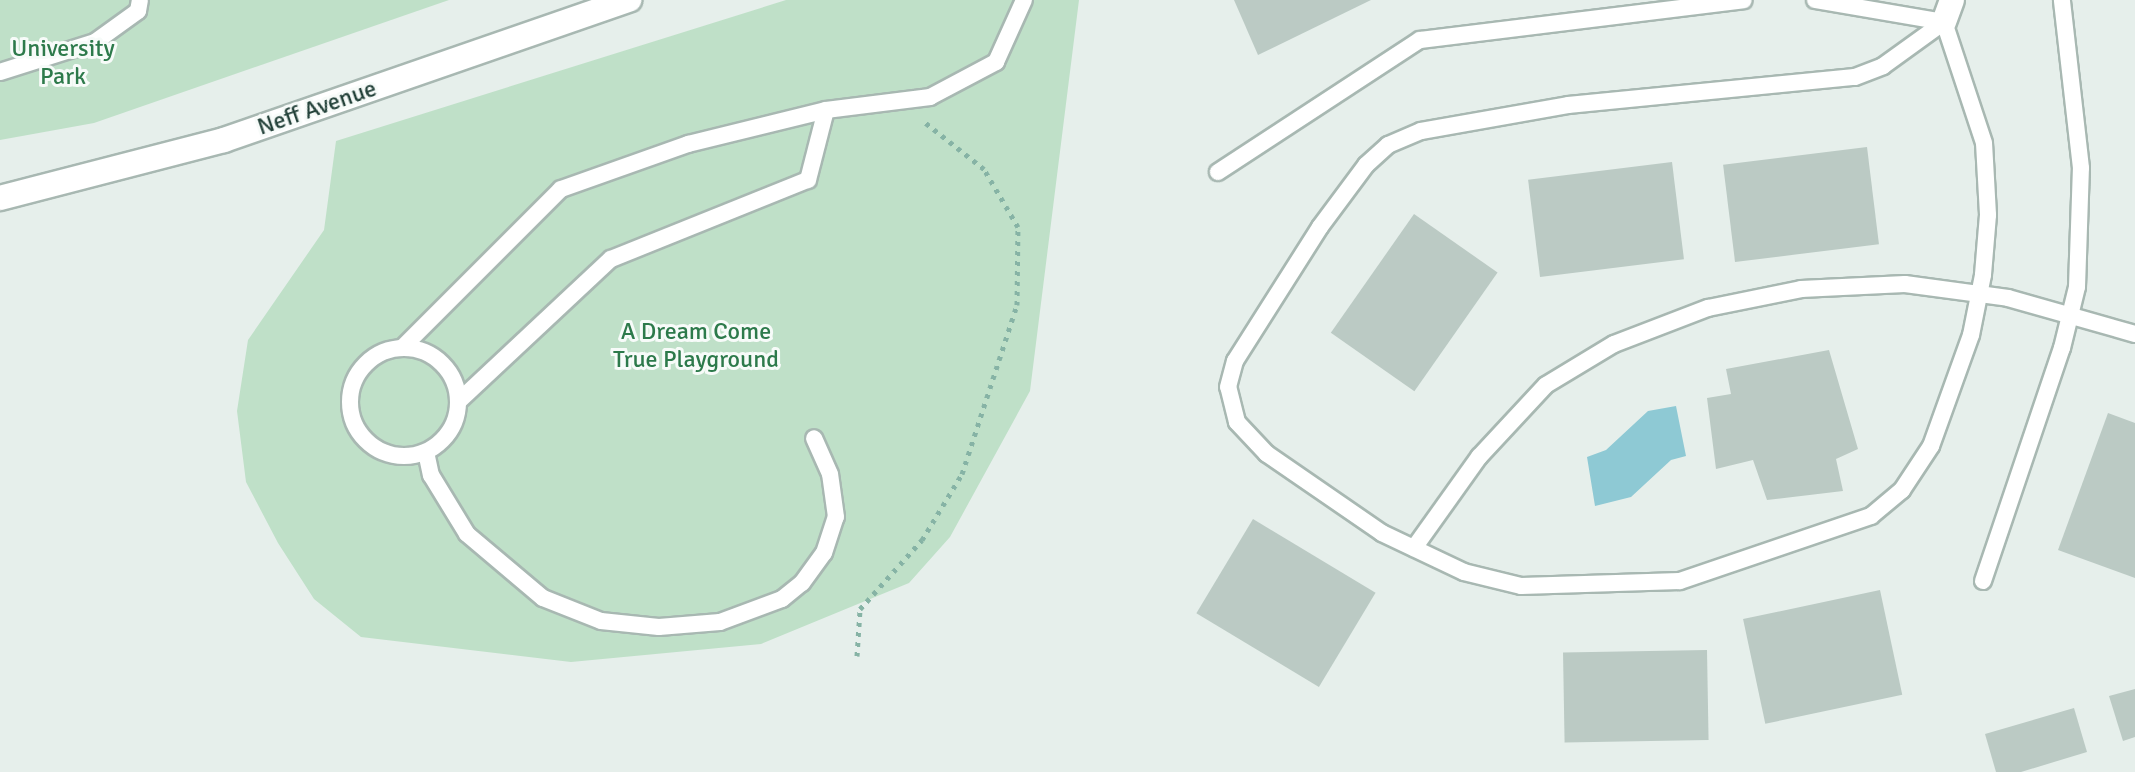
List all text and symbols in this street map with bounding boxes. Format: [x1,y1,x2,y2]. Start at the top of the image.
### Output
park label: University Park [11,35,115,91]
street label: Neff Avenue [254,74,380,142]
park label: A Dream Come True Playground [613,318,779,374]

